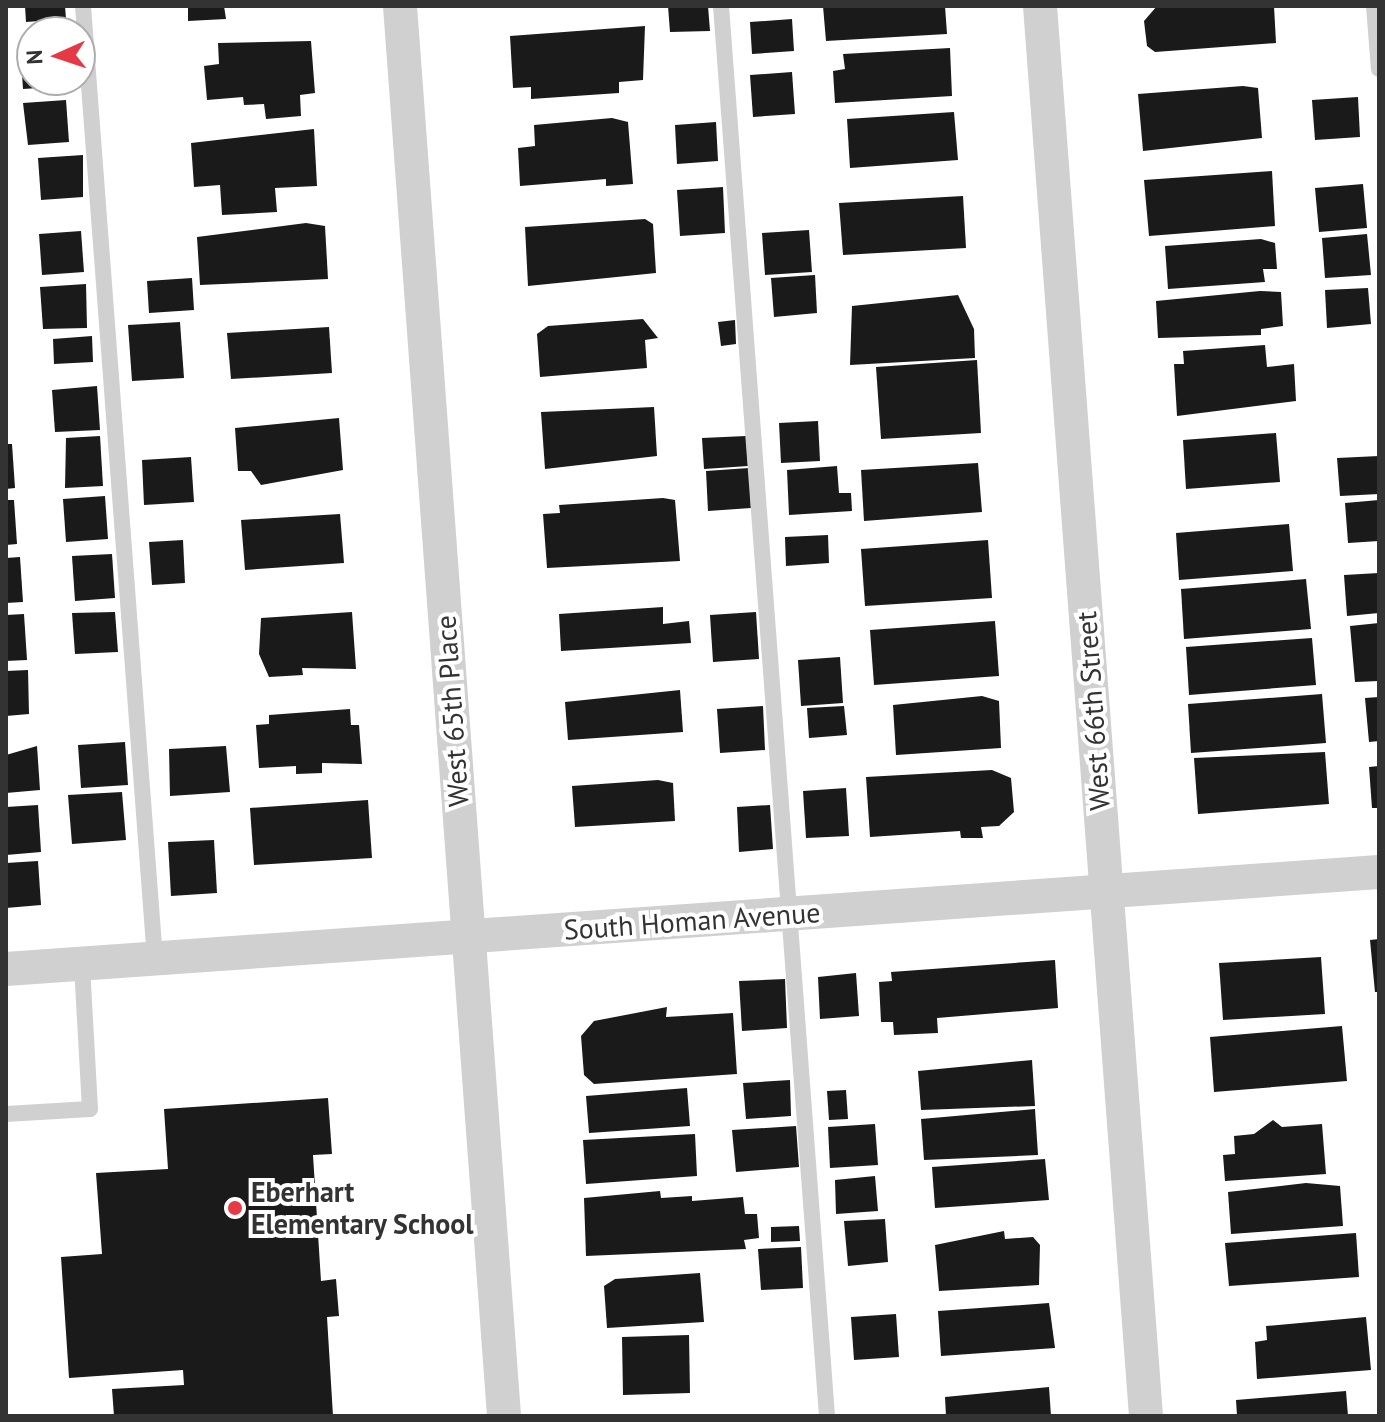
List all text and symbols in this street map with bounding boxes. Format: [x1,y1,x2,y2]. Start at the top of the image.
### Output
north arrow [16,16,96,96]
text: N [20,49,48,65]
street label: West 66th Street [1069,610,1117,812]
street label: West 65th Place [429,614,475,808]
street label: South Homan Avenue [562,895,822,947]
place label: Eberhart Elementary School [251,1175,475,1241]
marker: Eberhart Elementary School [226,1199,244,1217]

